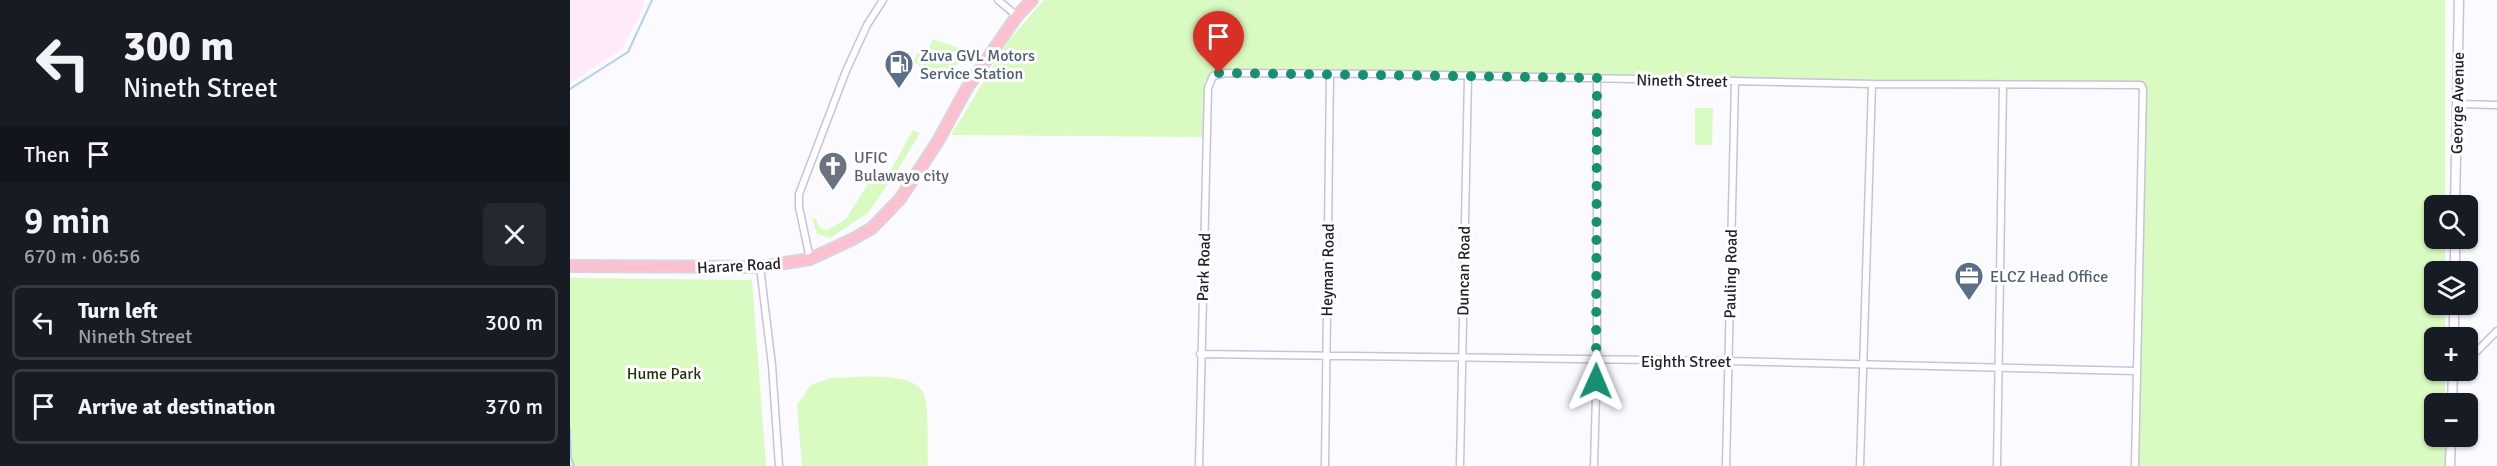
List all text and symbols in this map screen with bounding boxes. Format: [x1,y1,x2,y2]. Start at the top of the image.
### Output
pin [1193,11,1244,73]
icon: arrive [1202,20,1235,53]
text: 300 m [123,21,234,72]
icon: left [24,24,102,102]
place label: Zuva GVL Motors Service Station [920,46,1035,84]
fuel station icon: Zuva GVL Motors Service Station [883,48,915,90]
street label: George Avenue [2447,52,2469,154]
street label: Nineth Street [1636,70,1728,92]
text: Nineth Street [123,72,277,105]
icon: arrive [82,138,115,171]
text: Then [24,141,70,168]
place label: UFIC Bulawayo city [854,148,949,186]
church icon: UFIC Bulawayo city [817,150,849,192]
map controls [2424,195,2478,447]
button: search [2424,195,2478,249]
text: 9 min [24,199,110,244]
button: close [483,203,546,266]
street label: Heyman Road [1317,223,1339,317]
street label: Duncan Road [1453,226,1475,316]
street label: Pauling Road [1720,229,1742,319]
street label: Park Road [1193,232,1215,302]
text: 670 m · 06:56 [24,244,140,269]
street label: Harare Road [697,254,782,278]
office icon: ELCZ Head Office [1953,260,1985,302]
button: layers [2424,261,2478,315]
place label: ELCZ Head Office [1990,267,2108,287]
text: Turn left [78,297,158,324]
icon: left [27,306,60,339]
text: 300 m [485,309,543,336]
text: Nineth Street [78,324,192,349]
button: + [2424,327,2478,381]
position arrow [1564,349,1628,413]
street label: Eighth Street [1641,352,1731,372]
park label: Hume Park [627,364,701,384]
icon: arrive [27,390,60,423]
text: Arrive at destination [78,393,275,420]
text: 370 m [485,393,543,420]
button: − [2424,393,2478,447]

